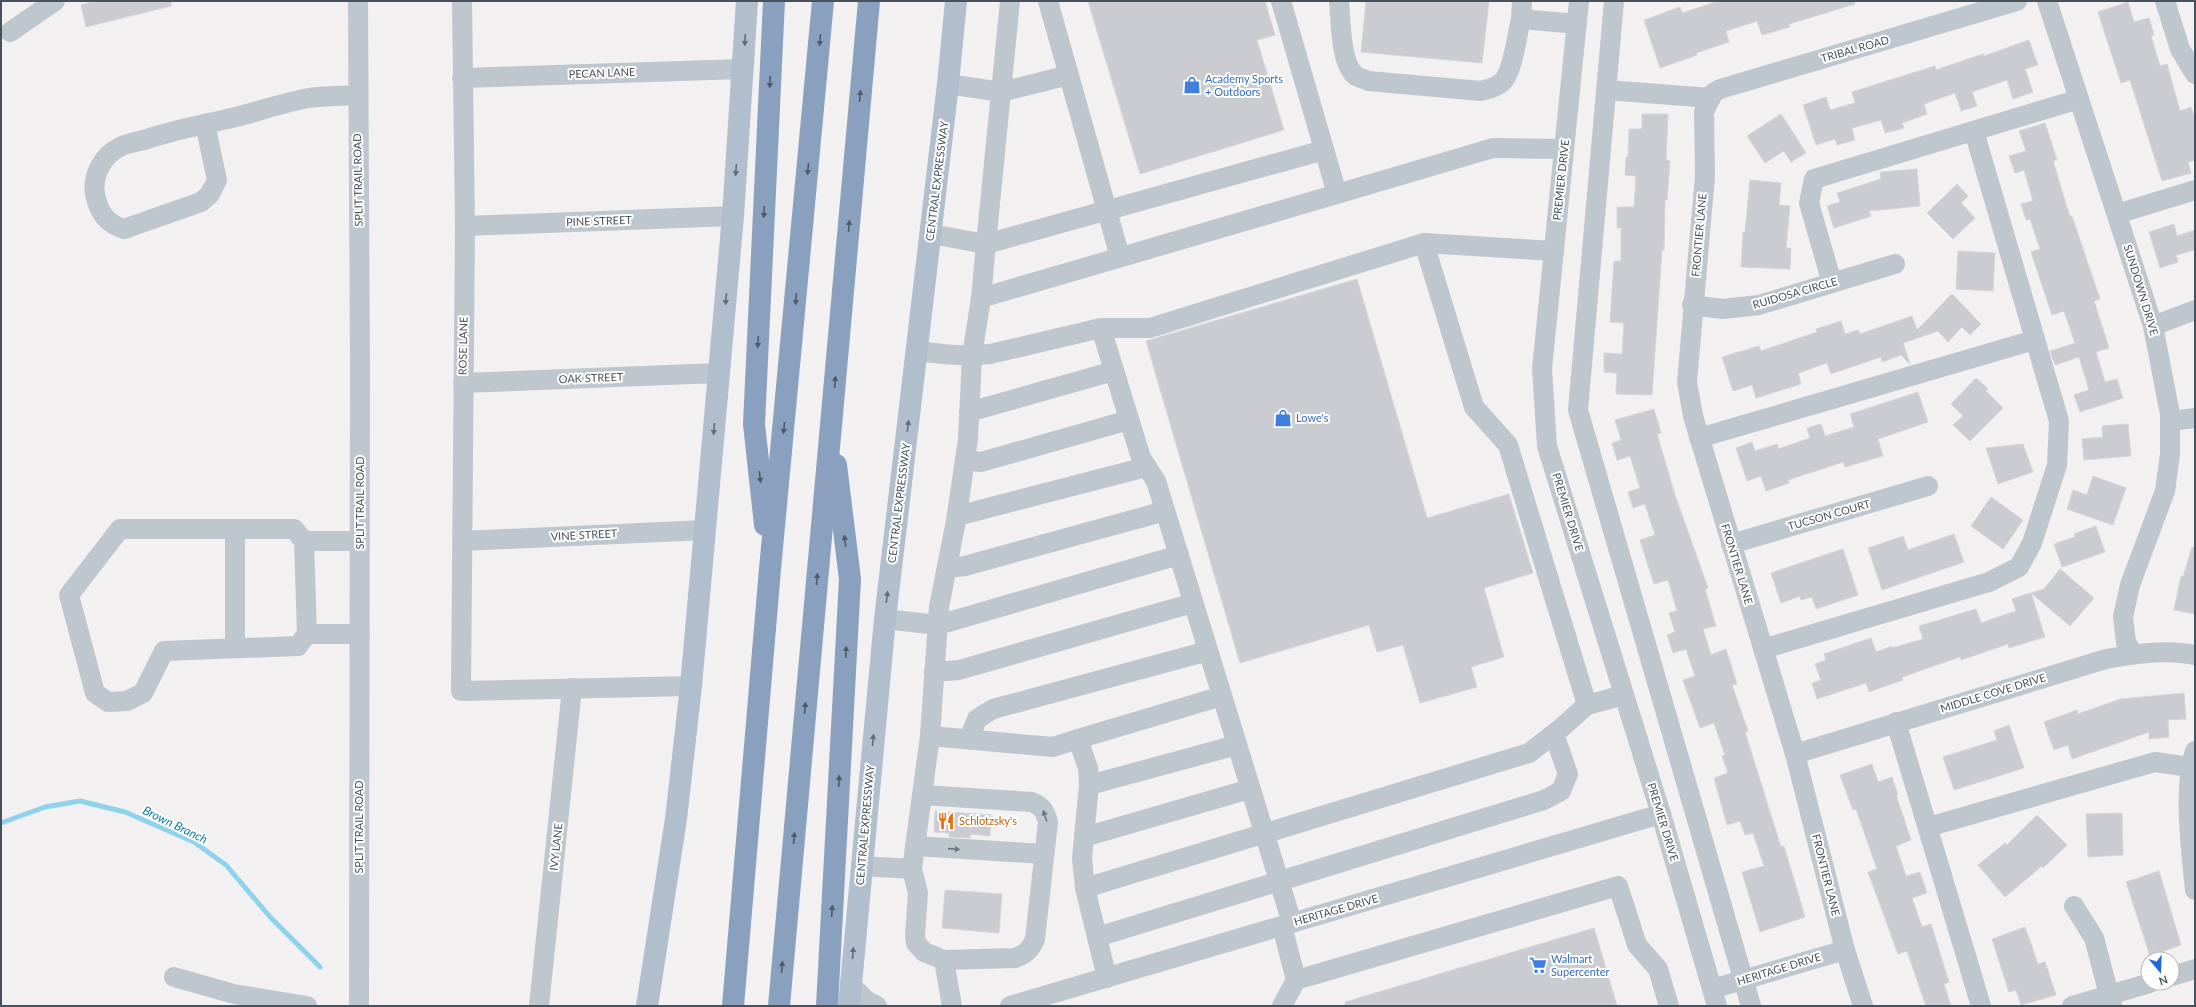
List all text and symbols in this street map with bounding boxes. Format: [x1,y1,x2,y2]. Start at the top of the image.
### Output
street label: TRIBAL ROAD [1819,33,1890,64]
one-way arrow [742,34,748,47]
one-way arrow [816,34,823,46]
street label: PECAN LANE [568,65,636,80]
place label: Academy Sports + Outdoors [1205,72,1283,98]
shop icon: Academy Sports + Outdoors [1182,75,1202,95]
one-way arrow [767,76,773,89]
one-way arrow [857,90,864,102]
street label: CENTRAL EXPRESSWAY [923,120,950,242]
street label: SPLIT TRAIL ROAD [350,133,365,227]
street label: PREMIER DRIVE [1550,139,1571,221]
one-way arrow [804,163,811,175]
one-way arrow [733,164,740,176]
street label: FRONTIER LANE [1688,193,1709,277]
one-way arrow [761,206,767,219]
street label: PINE STREET [566,213,633,228]
one-way arrow [845,220,852,232]
street label: SUNDOWN DRIVE [2121,243,2161,337]
street label: RUIDOSA CIRCLE [1751,274,1839,311]
one-way arrow [722,293,729,305]
one-way arrow [792,293,799,305]
street label: ROSE LANE [455,317,470,375]
one-way arrow [754,336,761,348]
street label: OAK STREET [558,370,624,385]
one-way arrow [831,376,838,388]
shop icon: Lowe's [1273,408,1293,428]
place label: Lowe's [1296,411,1329,424]
one-way arrow [905,420,911,432]
one-way arrow [780,422,787,434]
one-way arrow [711,423,717,435]
street label: CENTRAL EXPRESSWAY [885,442,912,564]
street label: SPLIT TRAIL ROAD [353,456,366,550]
one-way arrow [757,471,763,483]
street label: PREMIER DRIVE [1550,471,1587,553]
street label: TUCSON COURT [1786,496,1872,533]
street label: FRONTIER LANE [1719,522,1756,606]
street label: VINE STREET [550,526,618,543]
one-way arrow [842,535,849,547]
one-way arrow [814,573,820,585]
one-way arrow [884,591,891,603]
one-way arrow [843,645,850,658]
street label: MIDDLE COVE DRIVE [1939,670,2047,715]
one-way arrow [802,702,809,714]
one-way arrow [870,734,876,746]
street label: CENTRAL EXPRESSWAY [853,764,876,886]
one-way arrow [836,775,843,787]
street label: SPLIT TRAIL ROAD [352,780,365,874]
street label: PREMIER DRIVE [1645,781,1682,863]
water label: Brown Branch [140,802,210,847]
one-way arrow [1042,810,1048,822]
restaurant icon: Schlotzsky's [936,811,956,831]
place label: Schlotzsky's [959,814,1017,827]
street label: IVY LANE [547,823,564,871]
one-way arrow [791,832,797,844]
street label: FRONTIER LANE [1810,833,1843,917]
one-way arrow [948,845,960,852]
street label: HERITAGE DRIVE [1292,891,1379,928]
one-way arrow [829,905,836,917]
one-way arrow [849,947,856,959]
street label: HERITAGE DRIVE [1735,950,1822,987]
north arrow [2140,951,2180,991]
place label: Walmart Supercenter [1551,952,1610,978]
supermarket icon: Walmart Supercenter [1528,955,1548,975]
one-way arrow [779,961,786,973]
text: N [2157,973,2170,988]

